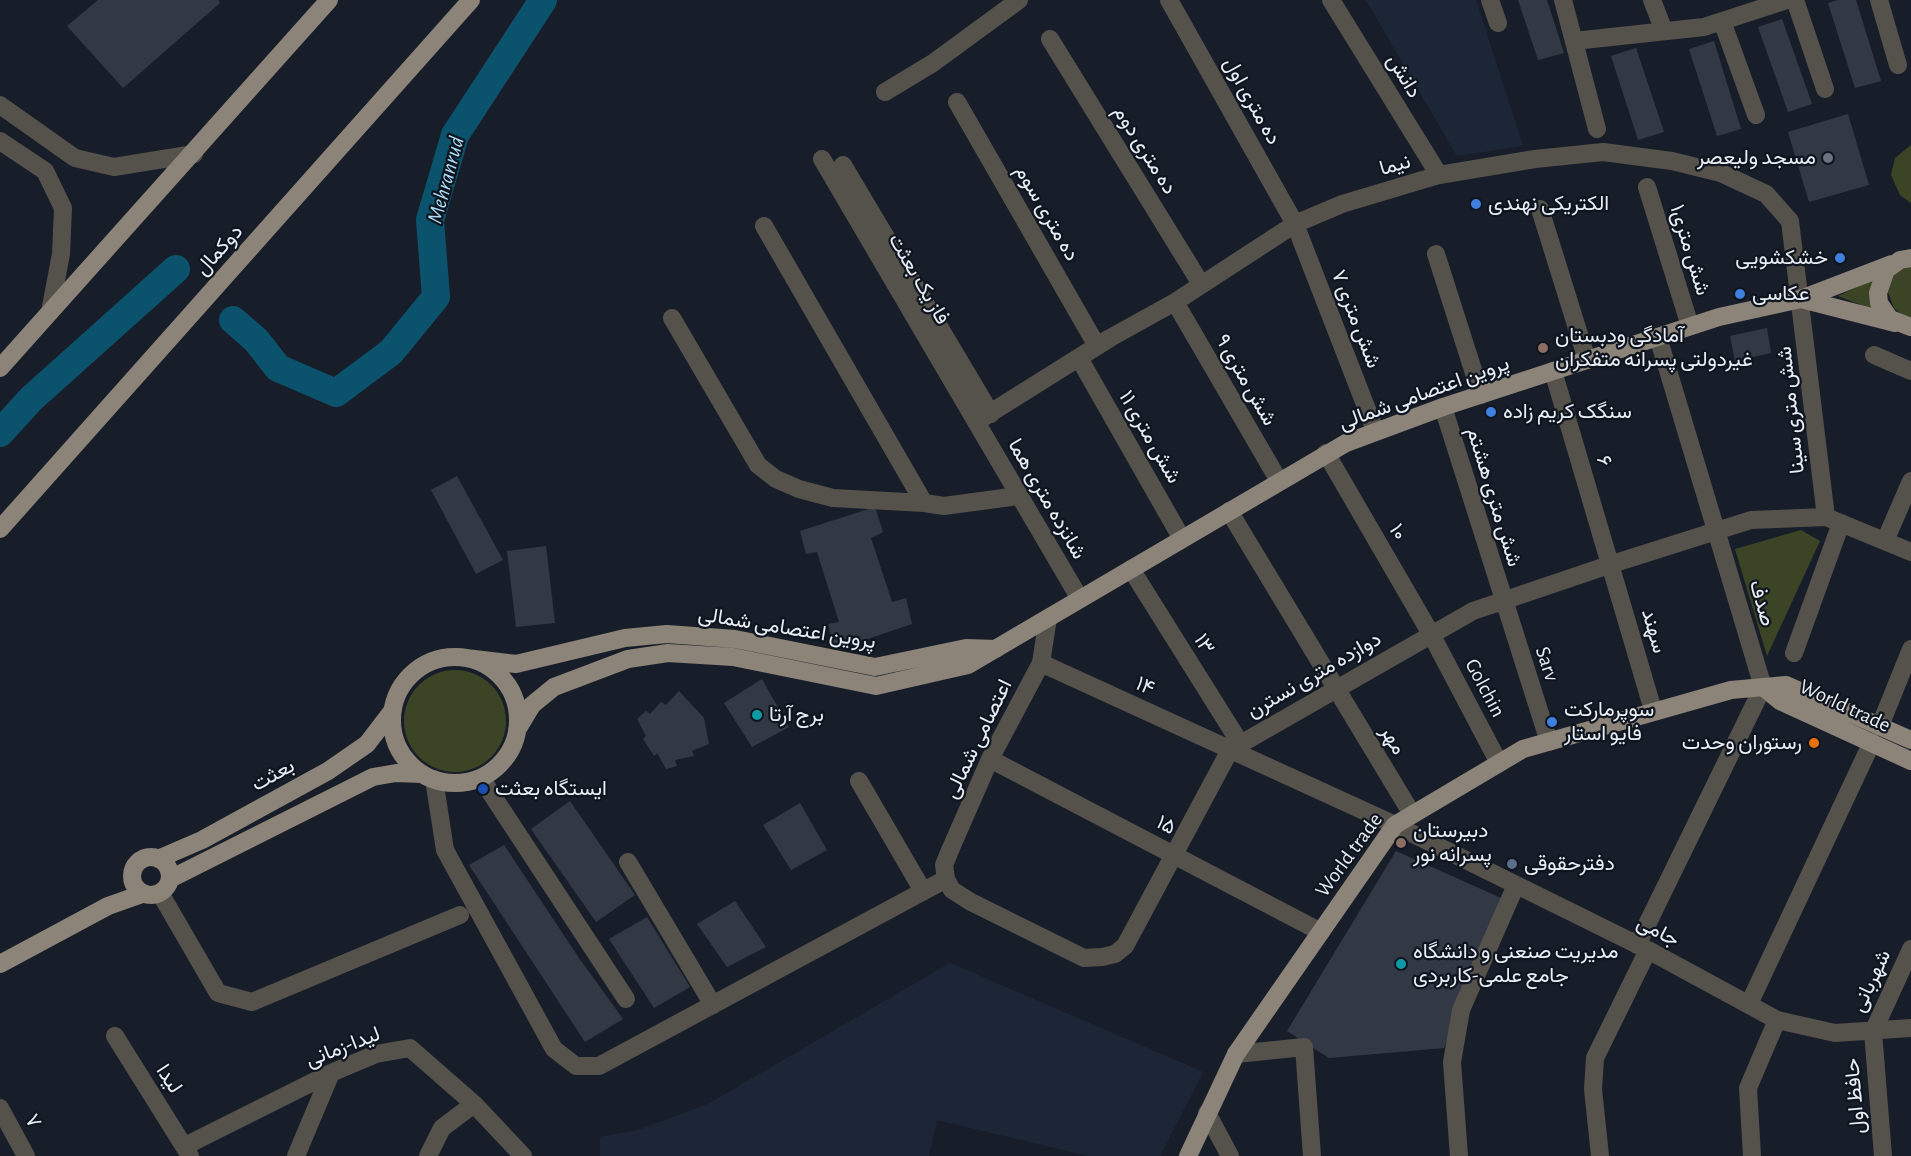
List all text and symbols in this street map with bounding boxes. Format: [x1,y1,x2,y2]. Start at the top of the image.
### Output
street label: دانش [1381,49,1427,103]
street label: ده متری اول [1218,53,1286,149]
street label: ده متری دوم [1108,101,1182,199]
water label: Mehranrud [422,134,470,226]
place label: مسجد ولیعصر [1697,145,1816,171]
street label: نیما [1377,149,1413,181]
marker: مسجد ولیعصر [1821,151,1835,165]
street label: ده متری سوم [1009,160,1085,266]
place label: الکتریکی نهندی [1488,191,1609,217]
marker: الکتریکی نهندی [1469,197,1483,211]
street label: شش متری۱ [1664,202,1716,298]
street label: دوکمال [190,219,248,281]
street label: فاز یک بعثت [883,229,955,329]
place label: خشکشویی [1735,245,1828,271]
marker: خشکشویی [1833,251,1847,265]
street label: ۷ شش متری [1326,266,1386,372]
place label: عکاسی [1752,281,1809,307]
marker: عکاسی [1733,287,1747,301]
place label: آمادگی ودبستان غیردولتی پسرانه متفکران [1555,323,1753,373]
street label: ۹ شش متری [1210,330,1282,430]
marker: آمادگی ودبستان غیردولتی پسرانه متفکران [1536,341,1550,355]
street label: شش متری سینا [1772,345,1810,475]
street label: پروین اعتصامی شمالی [1335,350,1513,436]
street label: ۱۱ شش متری [1113,386,1187,488]
place label: سنگک کریم زاده [1503,399,1632,425]
marker: سنگک کریم زاده [1484,405,1498,419]
street label: شش متری هشتم [1461,424,1527,570]
street label: شانزده متری هما [1002,434,1092,564]
street label: ۶ [1590,452,1618,470]
street label: ۱۰ [1383,519,1413,545]
street label: صدف [1743,577,1781,629]
street label: پروین اعتصامی شمالی [696,602,878,654]
street label: سهند [1636,606,1672,656]
street label: دوازده متری نسترن [1242,626,1386,724]
street label: ۱۳ [1188,629,1220,659]
street label: Sarv [1530,644,1564,684]
street label: Golchin [1459,654,1511,722]
street label: ۱۴ [1131,671,1159,701]
street label: World trade [1795,674,1895,738]
street label: اعتصامی شمالی [938,675,1018,803]
place label: سوپرمارکت فایو استار [1564,697,1654,747]
place label: برج آرتا [769,702,824,728]
marker: برج آرتا [750,708,764,722]
marker: سوپرمارکت فایو استار [1545,715,1559,729]
street label: مهر [1375,721,1411,759]
place label: رستوران وحدت [1682,730,1802,756]
marker: رستوران وحدت [1807,736,1821,750]
street label: بعثت [247,753,299,797]
place label: ایستگاه بعثت [495,776,607,802]
marker: ایستگاه بعثت [476,782,490,796]
street label: World trade [1310,808,1388,902]
street label: ۱۵ [1152,810,1180,840]
place label: دبیرستان پسرانه نور [1413,818,1492,868]
marker: دبیرستان پسرانه نور [1394,836,1408,850]
place label: دفترحقوقی [1524,851,1615,877]
marker: دفترحقوقی [1505,857,1519,871]
street label: جامی [1632,910,1684,952]
place label: مدیریت صنعنی و دانشگاه جامع علمی-کاربردی [1413,939,1619,989]
street label: شهربانی [1846,946,1896,1016]
marker: مدیریت صنعنی و دانشگاه جامع علمی-کاربردی [1394,957,1408,971]
street label: لیدا-زمانی [302,1021,384,1073]
street label: حافظ اول [1839,1057,1871,1135]
street label: لیدا [150,1060,188,1098]
street label: ۷ [19,1109,47,1133]

